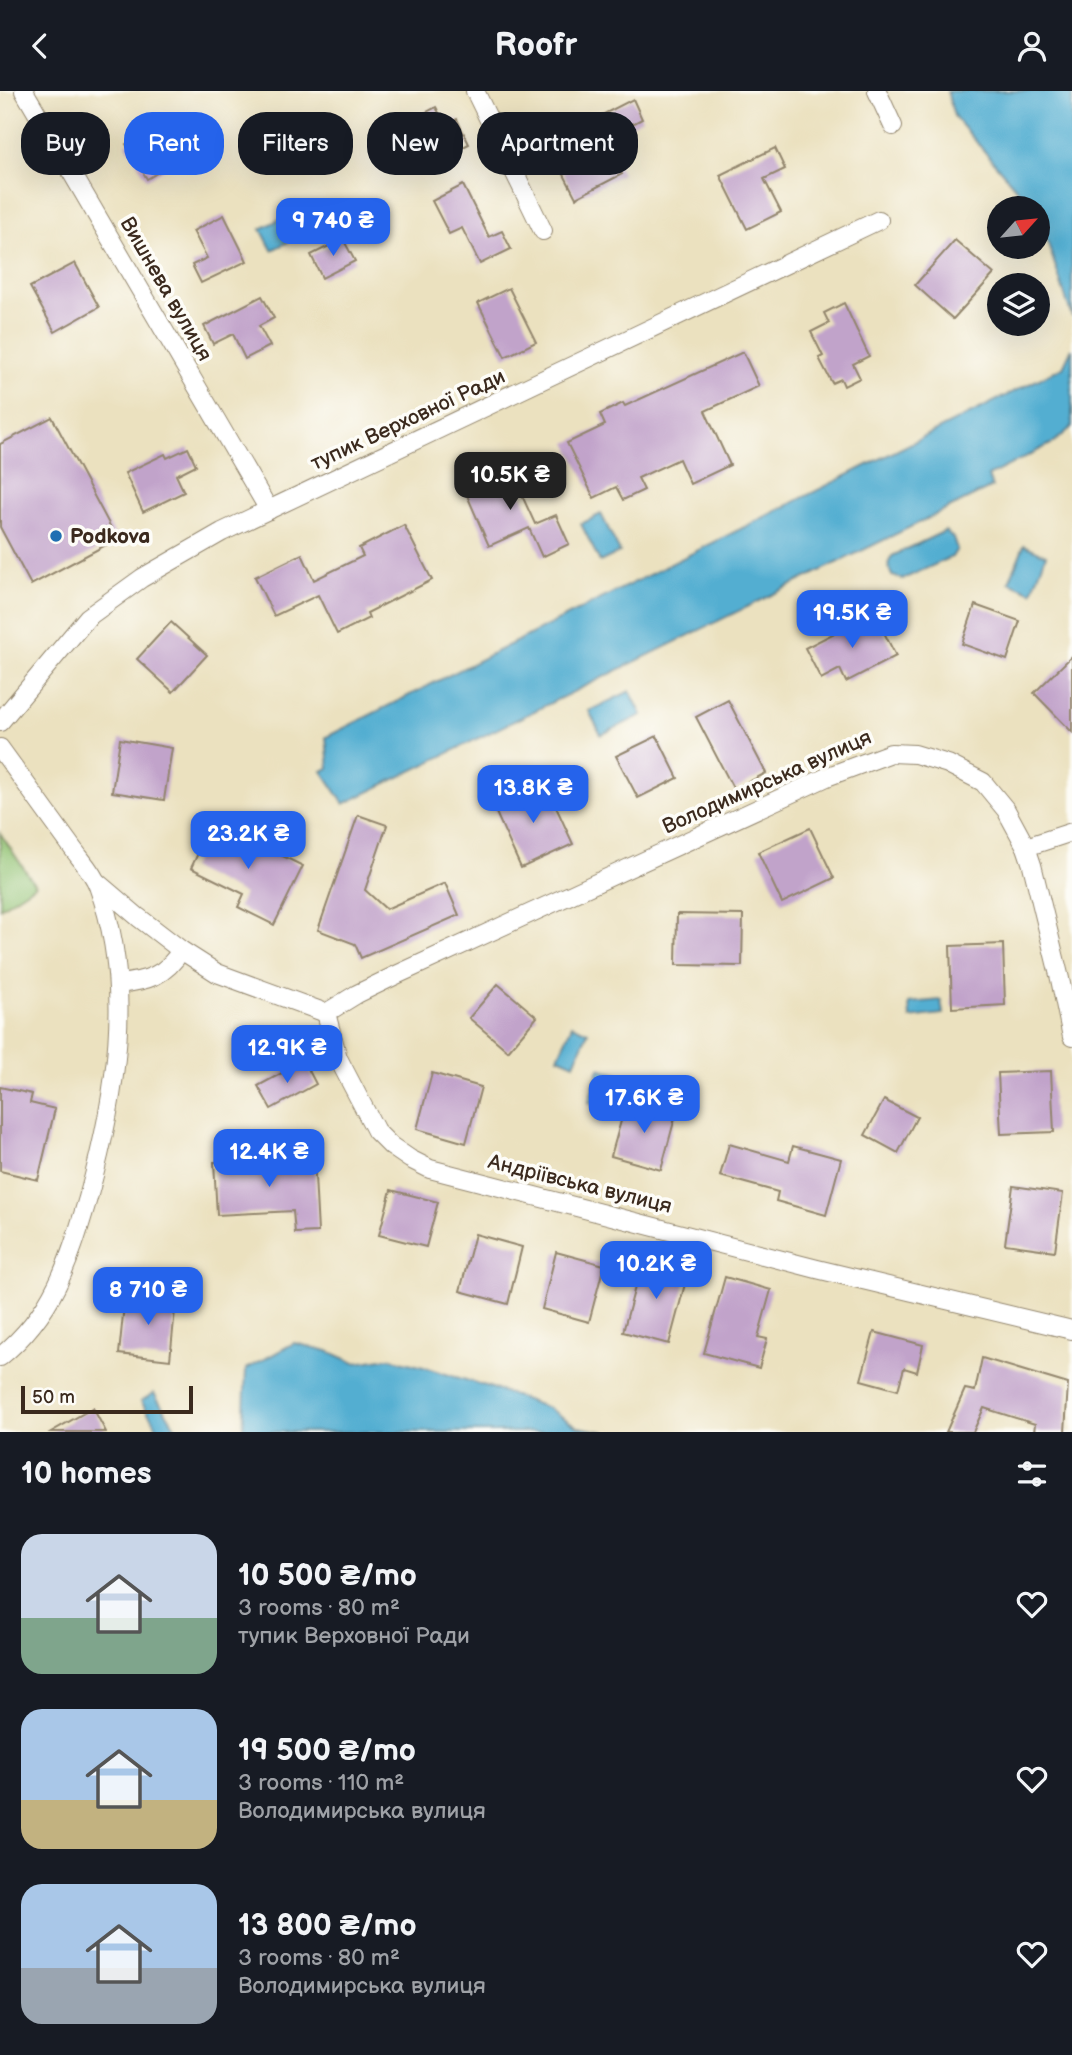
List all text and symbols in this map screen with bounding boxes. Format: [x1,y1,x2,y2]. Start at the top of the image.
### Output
text: Roofr [495,26,577,65]
icon: back [21,27,59,65]
icon: person [1013,27,1051,65]
chip: Buy [21,112,110,175]
chip: Rent [124,112,224,175]
chip: Filters [238,112,353,175]
chip: New [367,112,463,175]
chip: Apartment [477,112,638,175]
north arrow [987,196,1050,259]
map controls [987,196,1050,336]
pin: 9 740 ₴ [268,199,398,258]
text: 9 740 ₴ [292,207,374,235]
street label: Вишнева вулиця [115,213,217,365]
button: layers [987,273,1050,336]
street label: тупик Верховної Ради [307,364,509,476]
pin: 10.5K ₴ [445,453,575,512]
text: 10.5K ₴ [470,461,550,489]
place label: Podkova [70,524,150,549]
marker: Podkova [48,528,64,544]
pin: 19.5K ₴ [787,591,917,650]
text: 19.5K ₴ [813,599,891,627]
street label: Володимирська вулиця [659,725,875,839]
pin: 13.8K ₴ [468,765,598,825]
text: 13.8K ₴ [493,774,573,802]
pin: 23.2K ₴ [183,811,313,871]
text: 23.2K ₴ [207,820,289,848]
pin: 12.9K ₴ [222,1025,352,1085]
text: 12.9K ₴ [247,1034,327,1062]
pin: 17.6K ₴ [579,1075,709,1135]
text: 17.6K ₴ [605,1084,683,1112]
pin: 12.4K ₴ [204,1129,334,1189]
text: 12.4K ₴ [229,1138,309,1166]
street label: Андріївська вулиця [485,1149,674,1219]
pin: 10.2K ₴ [591,1241,721,1301]
text: 10.2K ₴ [616,1250,696,1278]
pin: 8 710 ₴ [83,1267,213,1327]
text: 8 710 ₴ [109,1276,187,1304]
scale bar [21,1383,192,1415]
text: 50 m [32,1386,75,1409]
icon: filters [1013,1455,1051,1493]
text: 10 homes [21,1456,152,1492]
text: 10 500 ₴/mo [238,1558,417,1594]
icon: home [77,1562,161,1646]
icon: heart [1013,1585,1051,1623]
text: 3 rooms · 80 m² [238,1594,400,1622]
text: тупик Верховної Ради [238,1622,470,1650]
text: 19 500 ₴/mo [238,1733,416,1769]
icon: home [77,1737,161,1821]
icon: heart [1013,1760,1051,1798]
text: 3 rooms · 110 m² [238,1769,404,1797]
text: Володимирська вулиця [238,1797,486,1825]
text: 13 800 ₴/mo [238,1908,417,1944]
icon: home [77,1912,161,1996]
icon: heart [1013,1935,1051,1973]
text: 3 rooms · 80 m² [238,1944,400,1972]
text: Володимирська вулиця [238,1972,486,2000]

